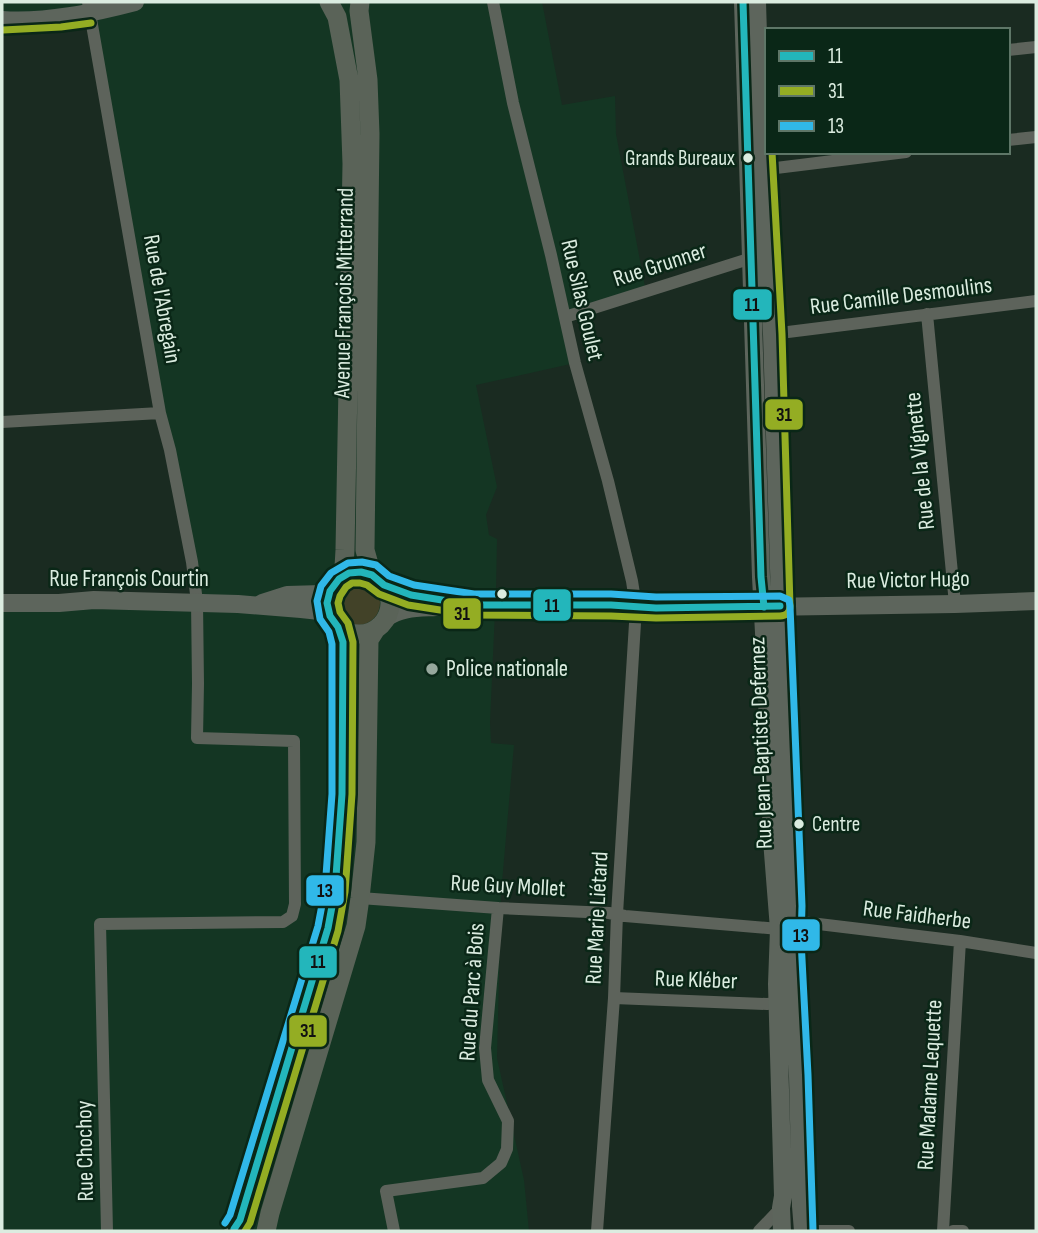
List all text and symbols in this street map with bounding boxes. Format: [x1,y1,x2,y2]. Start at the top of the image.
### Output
legend [765,28,1010,154]
text: 11 [828,44,843,69]
text: 31 [828,79,845,104]
text: 13 [828,114,844,139]
place label: Grands Bureaux [625,146,735,171]
marker: Grands Bureaux [741,151,755,165]
street label: Avenue François Mitterrand [328,188,360,399]
street label: Rue de l'Abregain [137,232,187,366]
street label: Rue Silas Goulet [554,237,610,363]
street label: Rue Grunner [610,237,711,293]
street label: Rue Camille Desmoulins [808,271,994,321]
line badge: 11 [732,288,773,321]
text: 11 [745,294,760,317]
street label: Rue de la Vignette [899,391,941,531]
line badge: 31 [764,398,804,431]
text: 31 [776,404,793,427]
street label: Rue François Courtin [49,565,209,593]
street label: Rue Victor Hugo [846,565,970,595]
unlabelled marker [495,587,509,601]
line badge: 11 [532,588,572,622]
text: 11 [545,595,560,618]
line badge: 31 [442,597,482,630]
text: 31 [454,603,471,626]
street label: Rue Jean-Baptiste Defernez [743,637,779,849]
place label: Police nationale [446,655,568,683]
marker: Police nationale [424,661,440,677]
place label: Centre [812,812,860,837]
marker: Centre [792,817,806,831]
street label: Rue Marie Liétard [580,851,614,985]
street label: Rue Guy Mollet [450,869,566,903]
line badge: 13 [305,874,345,907]
text: 13 [317,880,333,903]
street label: Rue Faidherbe [861,894,973,936]
line badge: 13 [781,918,821,952]
street label: Rue du Parc à Bois [453,922,491,1062]
text: 13 [793,925,809,948]
line badge: 11 [298,945,338,979]
text: 11 [311,951,326,974]
street label: Rue Kléber [654,965,738,995]
street label: Rue Madame Lequette [912,999,948,1171]
line badge: 31 [288,1014,328,1048]
text: 31 [300,1020,317,1043]
street label: Rue Chochoy [70,1100,100,1202]

